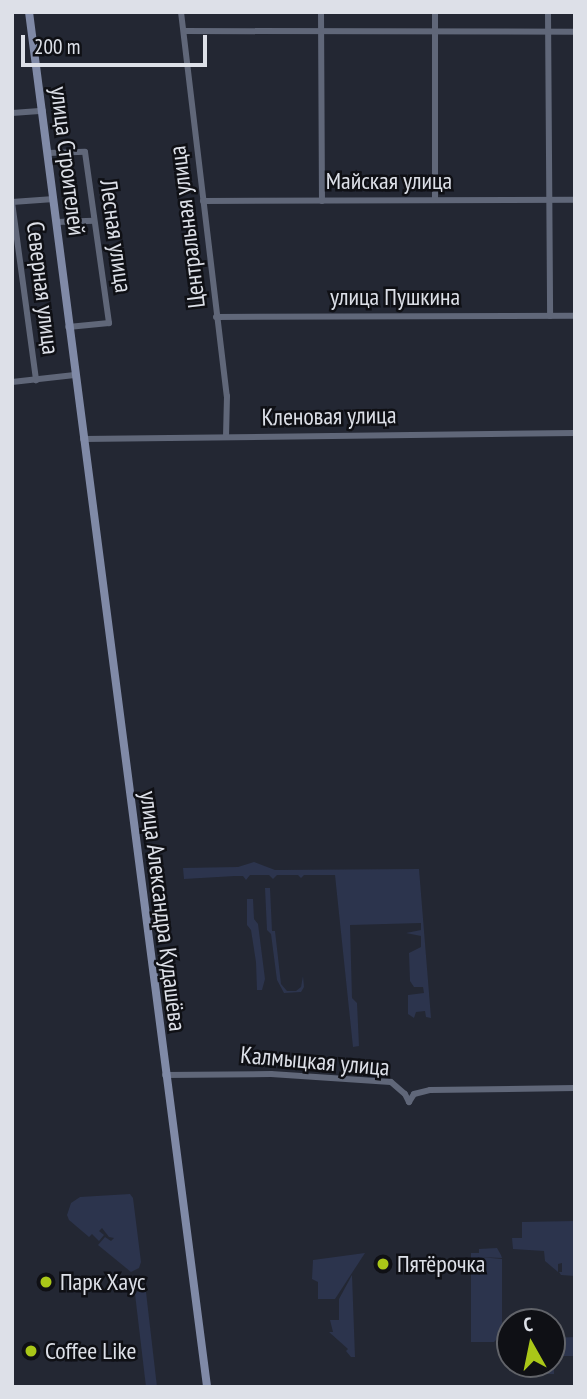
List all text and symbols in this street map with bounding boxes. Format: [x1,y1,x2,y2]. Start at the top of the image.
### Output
scale bar [24,21,210,65]
text: 200 m [34,33,80,60]
street label: улица Строителей [45,85,91,237]
street label: Центральная улица [163,144,211,310]
street label: Майская улица [326,167,452,195]
street label: Лесная улица [94,178,138,294]
street label: Северная улица [21,220,65,356]
street label: улица Пушкина [330,283,460,311]
street label: Кленовая улица [261,400,397,432]
street label: улица Александра Кудашёва [134,789,192,1033]
street label: Калмыцкая улица [239,1040,391,1082]
place label: Пятёрочка [397,1250,485,1278]
marker: Пятёрочка [375,1256,391,1272]
place label: Парк Хаус [60,1268,146,1296]
marker: Парк Хаус [38,1274,54,1290]
north arrow [496,1308,566,1378]
text: С [522,1312,534,1337]
place label: Coffee Like [45,1337,136,1365]
marker: Coffee Like [23,1343,39,1359]

